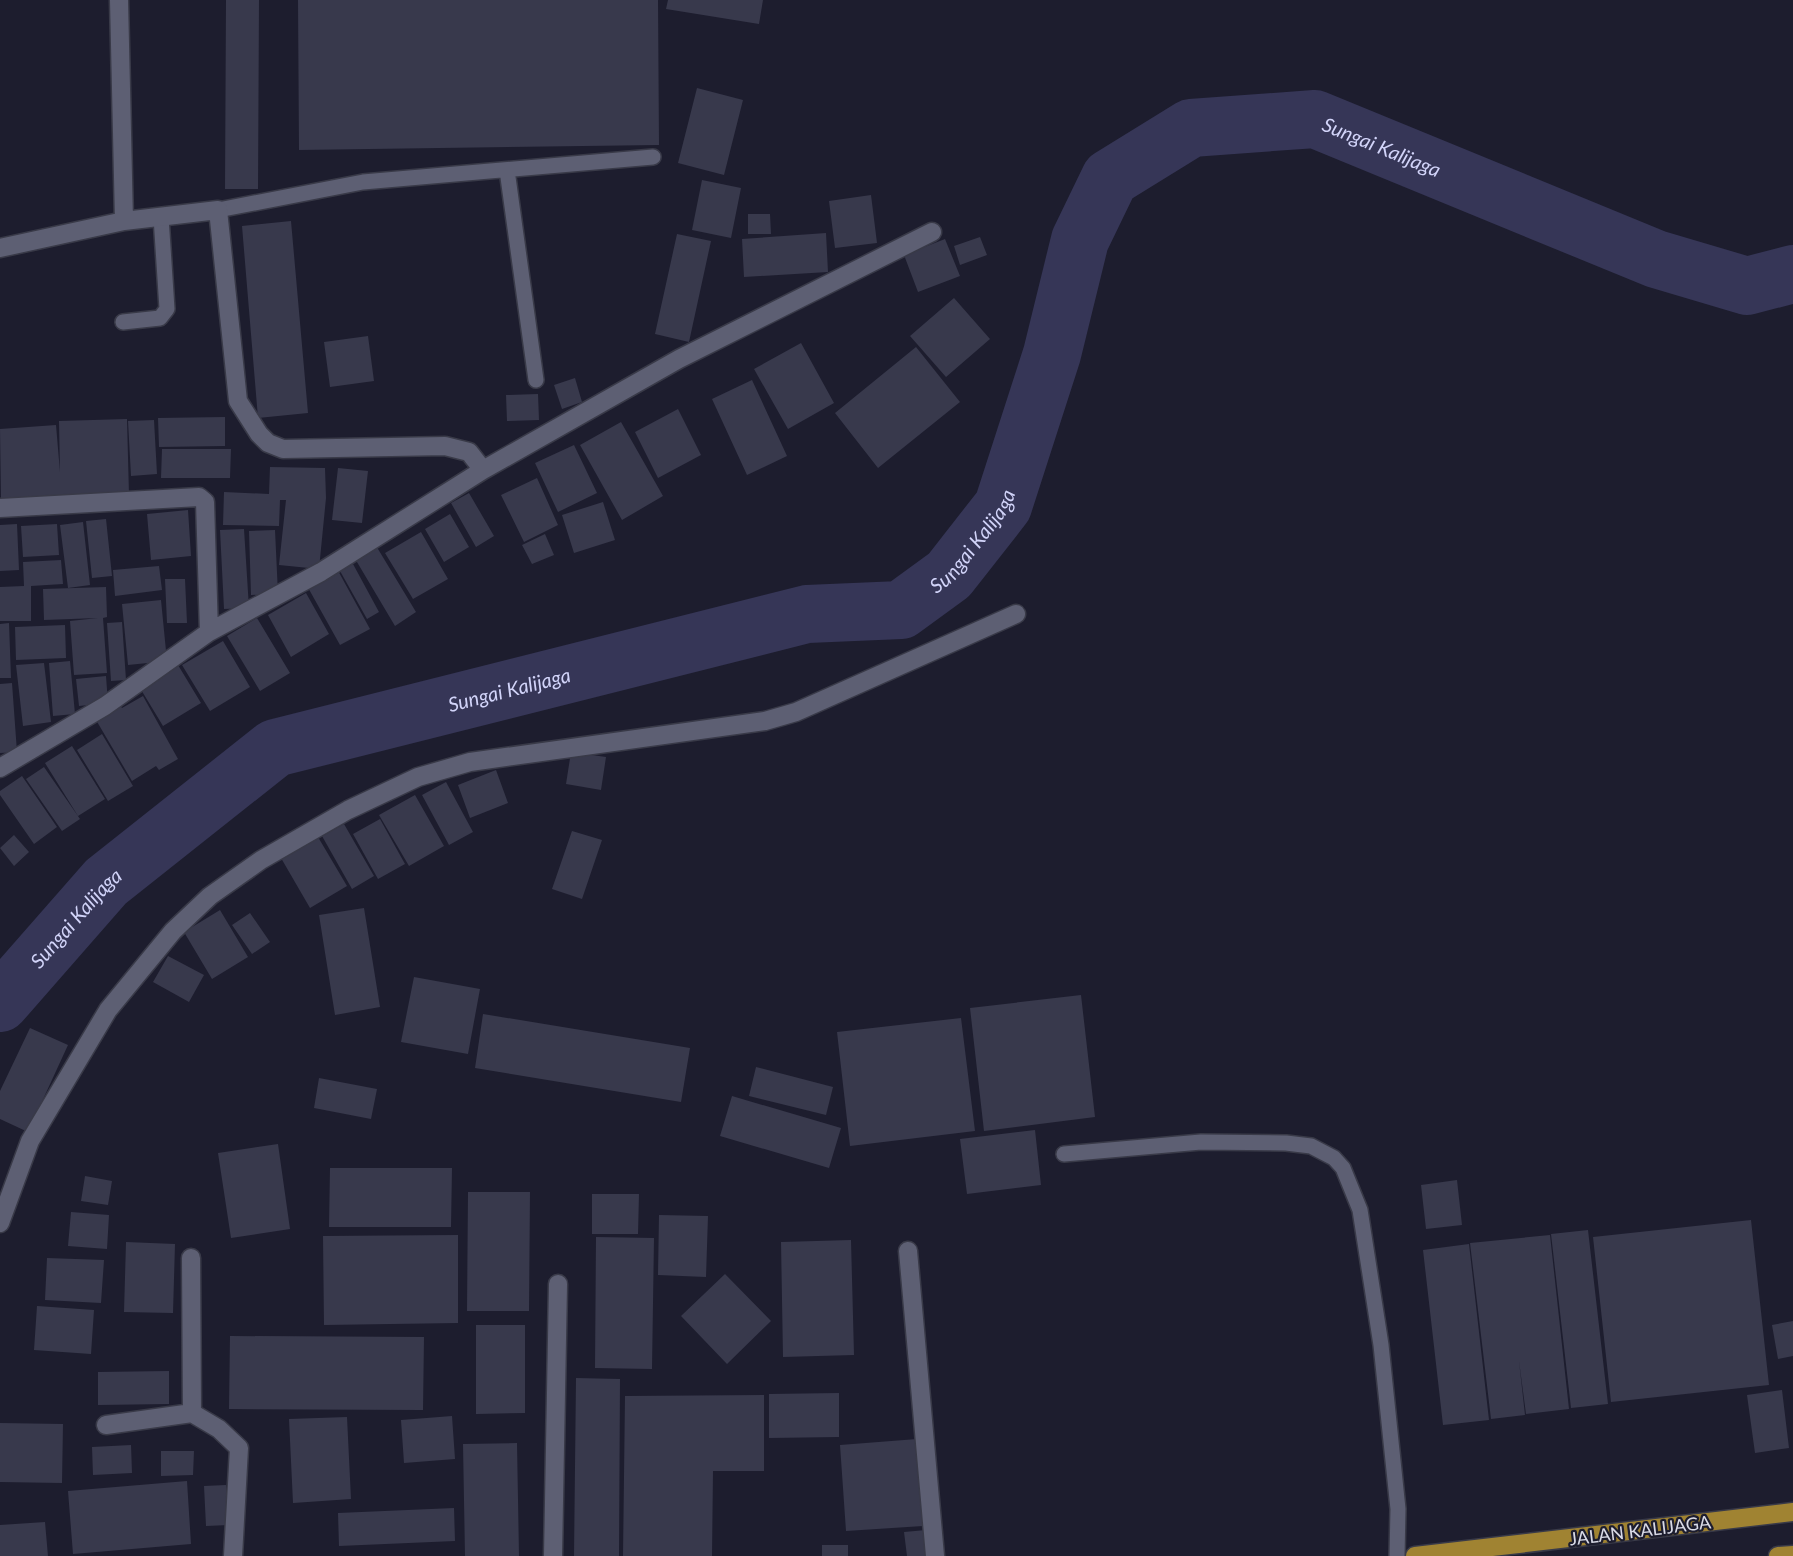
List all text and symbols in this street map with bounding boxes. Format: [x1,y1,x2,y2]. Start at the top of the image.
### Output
water label: Sungai Kalijaga [1319,111,1445,181]
water label: Sungai Kalijaga [925,487,1020,597]
water label: Sungai Kalijaga [445,662,573,716]
water label: Sungai Kalijaga [25,863,126,972]
street label: JALAN KALIJAGA [1568,1510,1713,1550]

